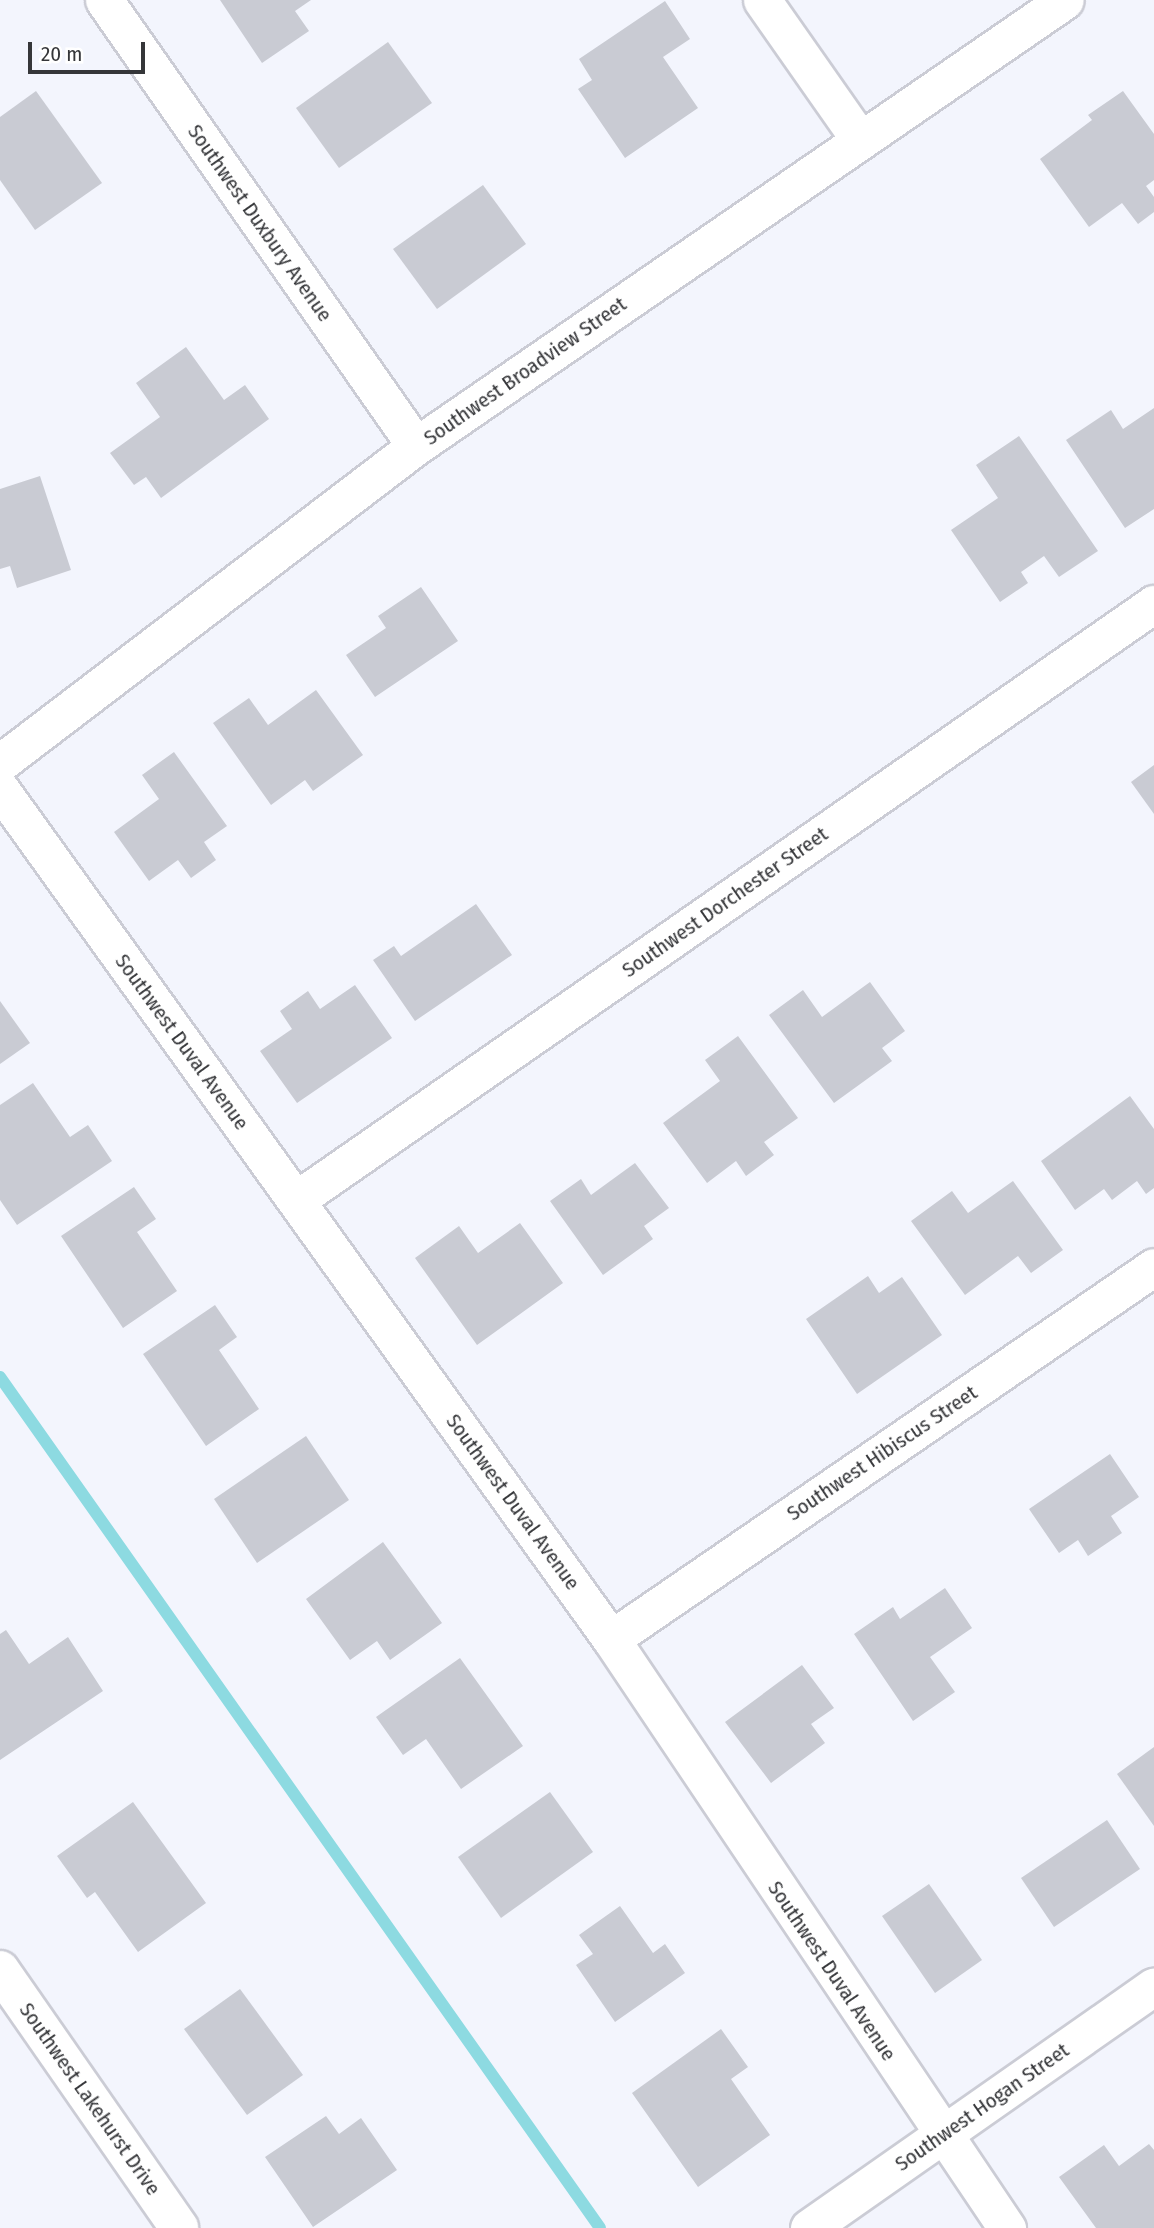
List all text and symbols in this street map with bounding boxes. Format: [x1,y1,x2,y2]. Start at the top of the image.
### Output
scale bar [32,28,149,72]
text: 20 m [41,41,82,67]
street label: Southwest Duxbury Avenue [182,120,338,326]
street label: Southwest Broadview Street [419,291,631,451]
street label: Southwest Dorchester Street [617,821,833,983]
street label: Southwest Duval Avenue [110,949,254,1135]
street label: Southwest Hibiscus Street [782,1380,982,1526]
street label: Southwest Duval Avenue [441,1409,585,1595]
street label: Southwest Duval Avenue [763,1876,901,2066]
street label: Southwest Lakehurst Drive [14,1998,166,2200]
street label: Southwest Hogan Street [890,2037,1074,2177]

